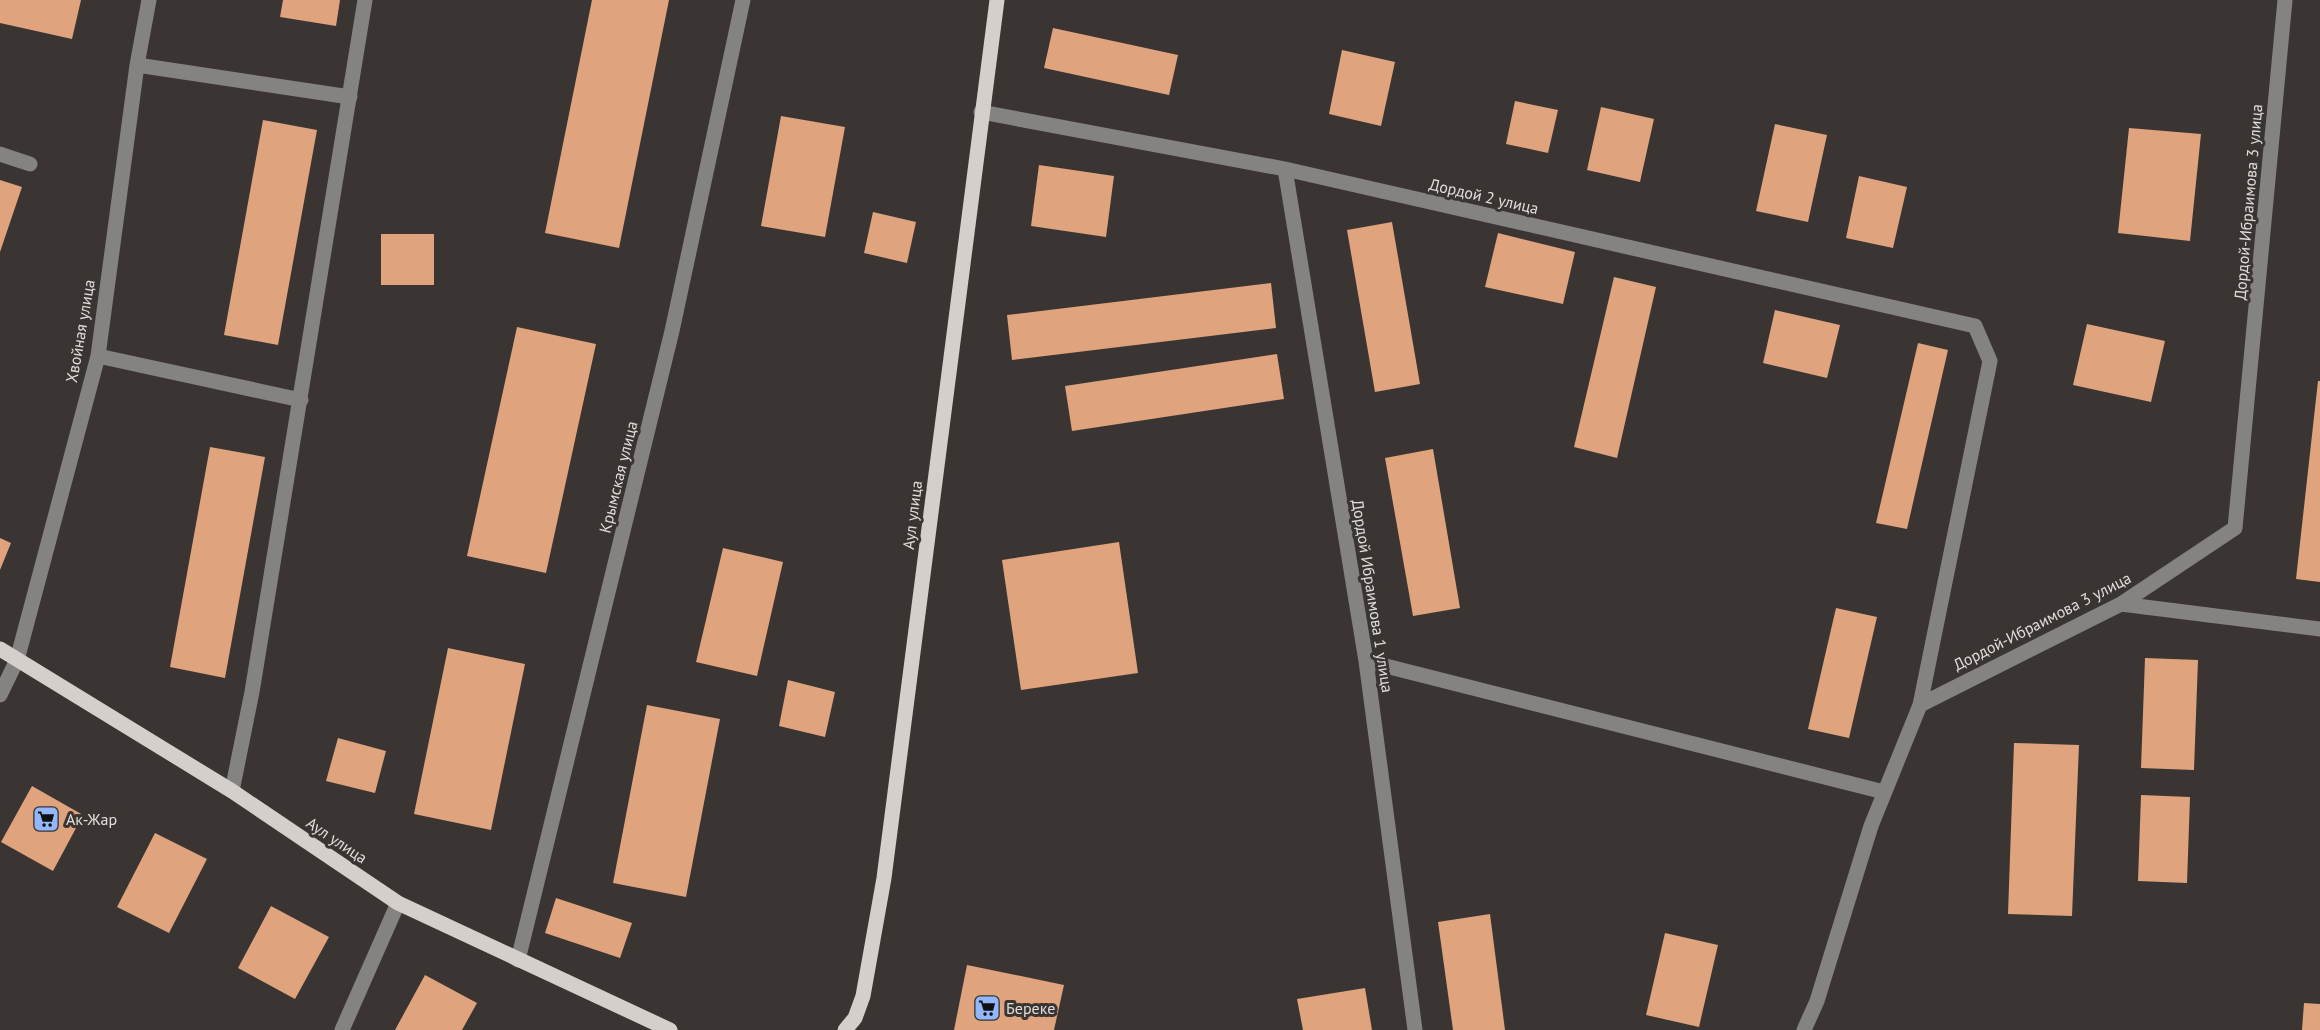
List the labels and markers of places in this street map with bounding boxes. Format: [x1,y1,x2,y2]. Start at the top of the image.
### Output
supermarket icon: Ак-Жар [31,804,61,834]
place label: Ак-Жар [66,809,117,829]
supermarket icon: Береке [972,993,1002,1023]
place label: Береке [1006,998,1055,1018]

